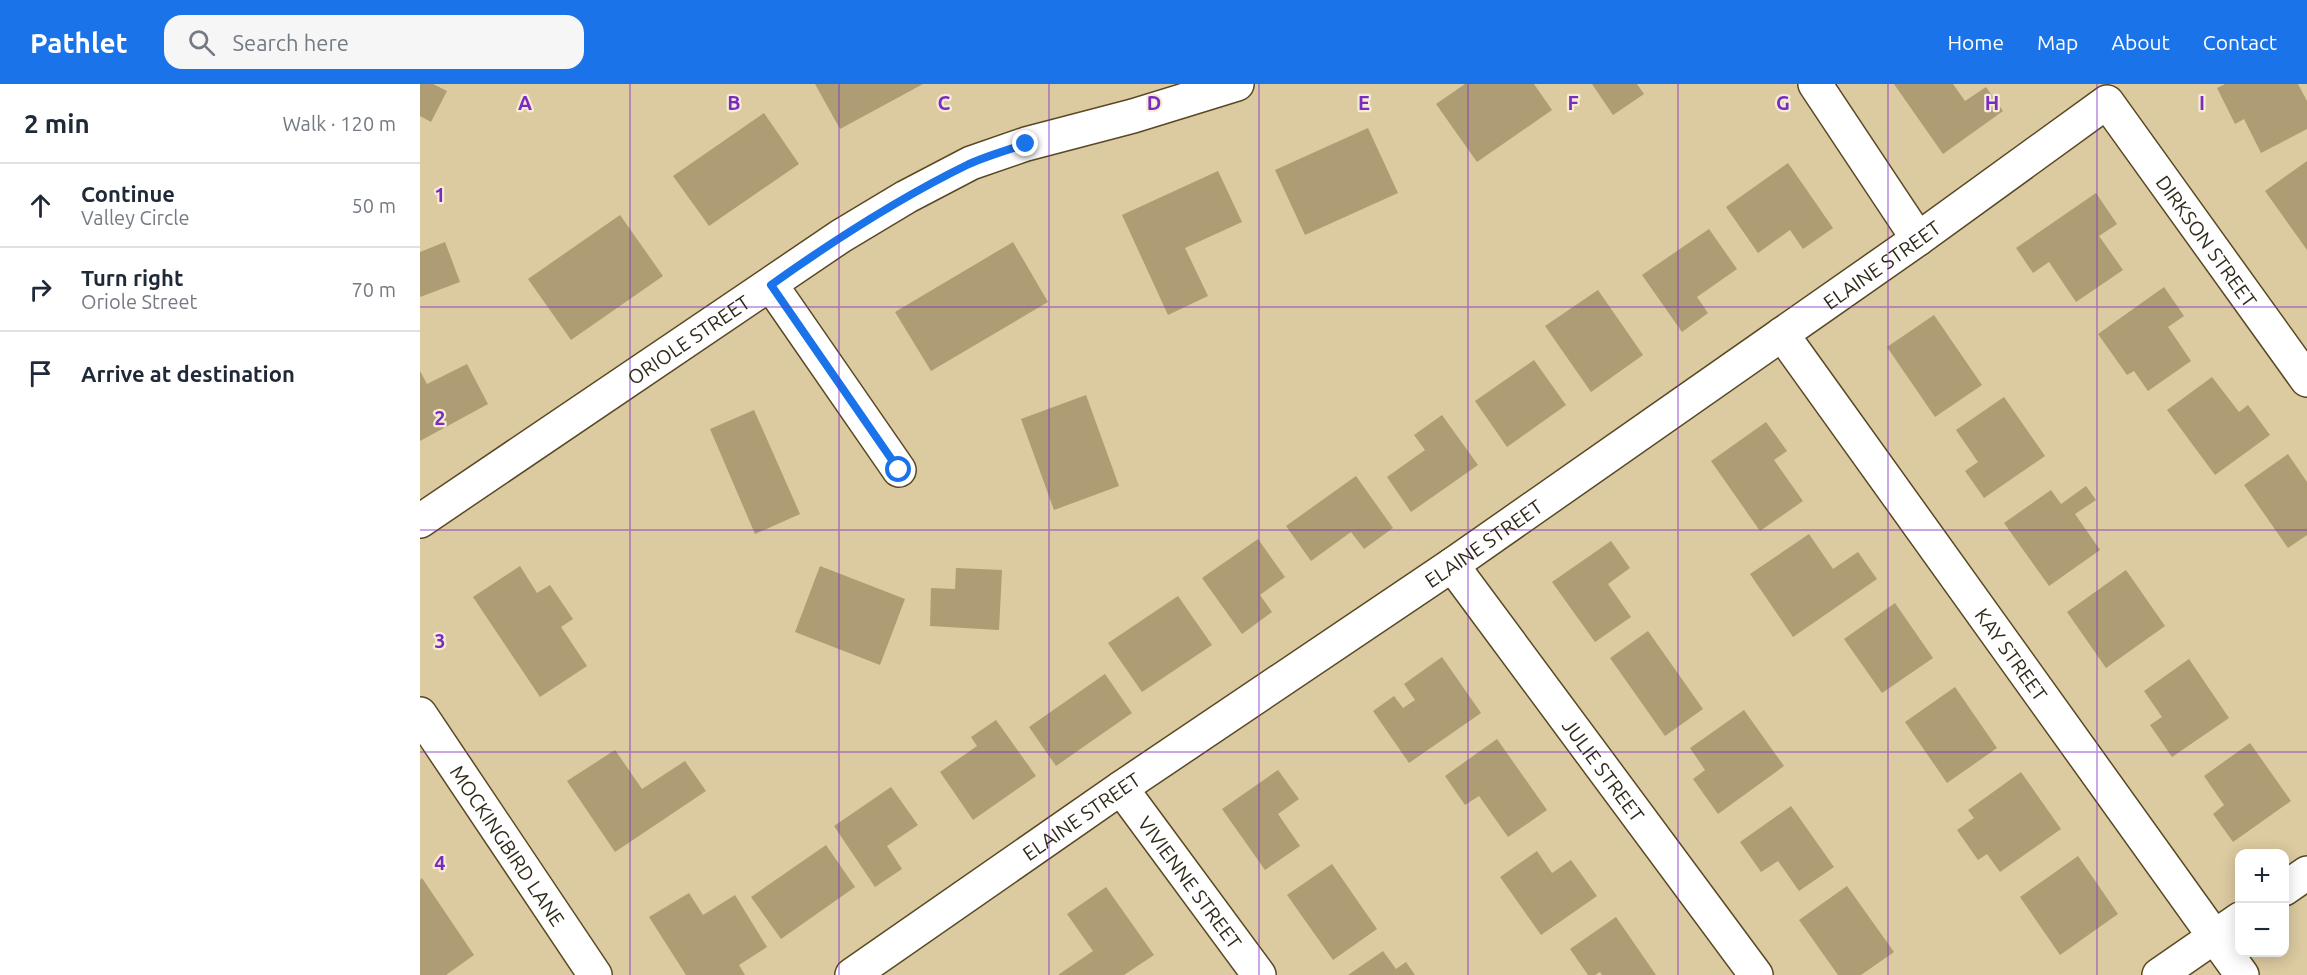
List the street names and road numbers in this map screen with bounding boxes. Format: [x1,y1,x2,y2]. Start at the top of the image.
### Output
street label: DIRKSON STREET [2152,171,2262,311]
street label: ELAINE STREET [1819,215,1945,313]
street label: ORIOLE STREET [623,290,754,389]
street label: ELAINE STREET [1420,494,1546,592]
street label: KAY STREET [1971,603,2053,705]
street label: JULIE STREET [1558,714,1650,826]
street label: MOCKINGBIRD LANE [446,761,570,930]
street label: ELAINE STREET [1018,767,1144,865]
street label: VIVIENNE STREET [1134,811,1247,953]

